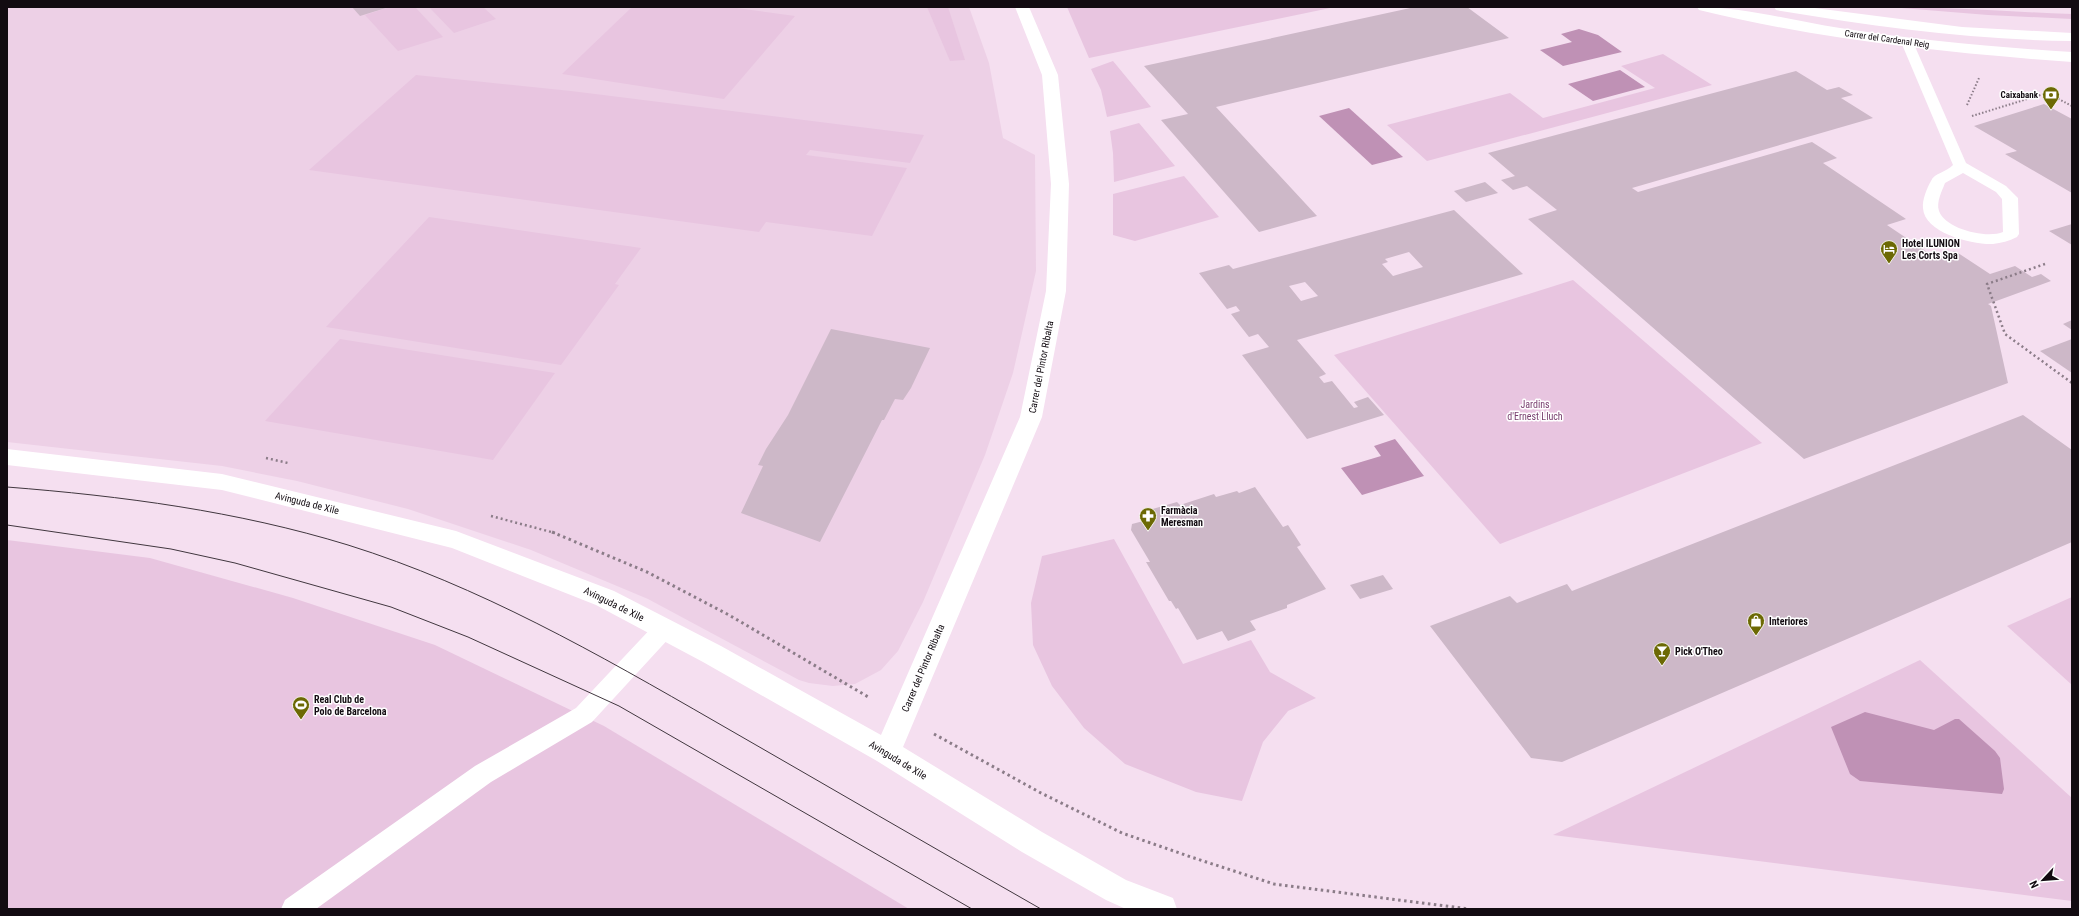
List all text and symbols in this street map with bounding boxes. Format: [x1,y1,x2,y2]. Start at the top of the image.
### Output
street label: Carrer del Cardenal Reig [1844,28,1930,50]
bank icon: Caixabank [2041,85,2061,110]
place label: Caixabank [2001,90,2039,100]
place label: Hotel ILUNION Les Corts Spa [1902,238,1960,261]
hotel icon: Hotel ILUNION Les Corts Spa [1879,239,1899,264]
street label: Carrer del Pintor Ribalta [1027,320,1055,414]
park label: Jardins d'Ernest Lluch [1507,399,1563,422]
street label: Avinguda de Xile [274,490,340,516]
place label: Farmàcia Meresman [1161,505,1203,528]
pharmacy icon: Farmàcia Meresman [1138,506,1158,531]
street label: Avinguda de Xile [582,585,646,623]
shop icon: Interiores [1746,611,1766,636]
place label: Interiores [1769,616,1808,627]
street label: Carrer del Pintor Ribalta [900,622,947,713]
bar icon: Pick O'Theo [1652,641,1672,666]
place label: Pick O'Theo [1675,646,1723,657]
place label: Real Club de Polo de Barcelona [314,694,387,717]
sports icon: Real Club de Polo de Barcelona [291,695,311,720]
street label: Avinguda de Xile [867,738,929,782]
north arrow [2023,860,2063,900]
text: N [2027,878,2042,890]

